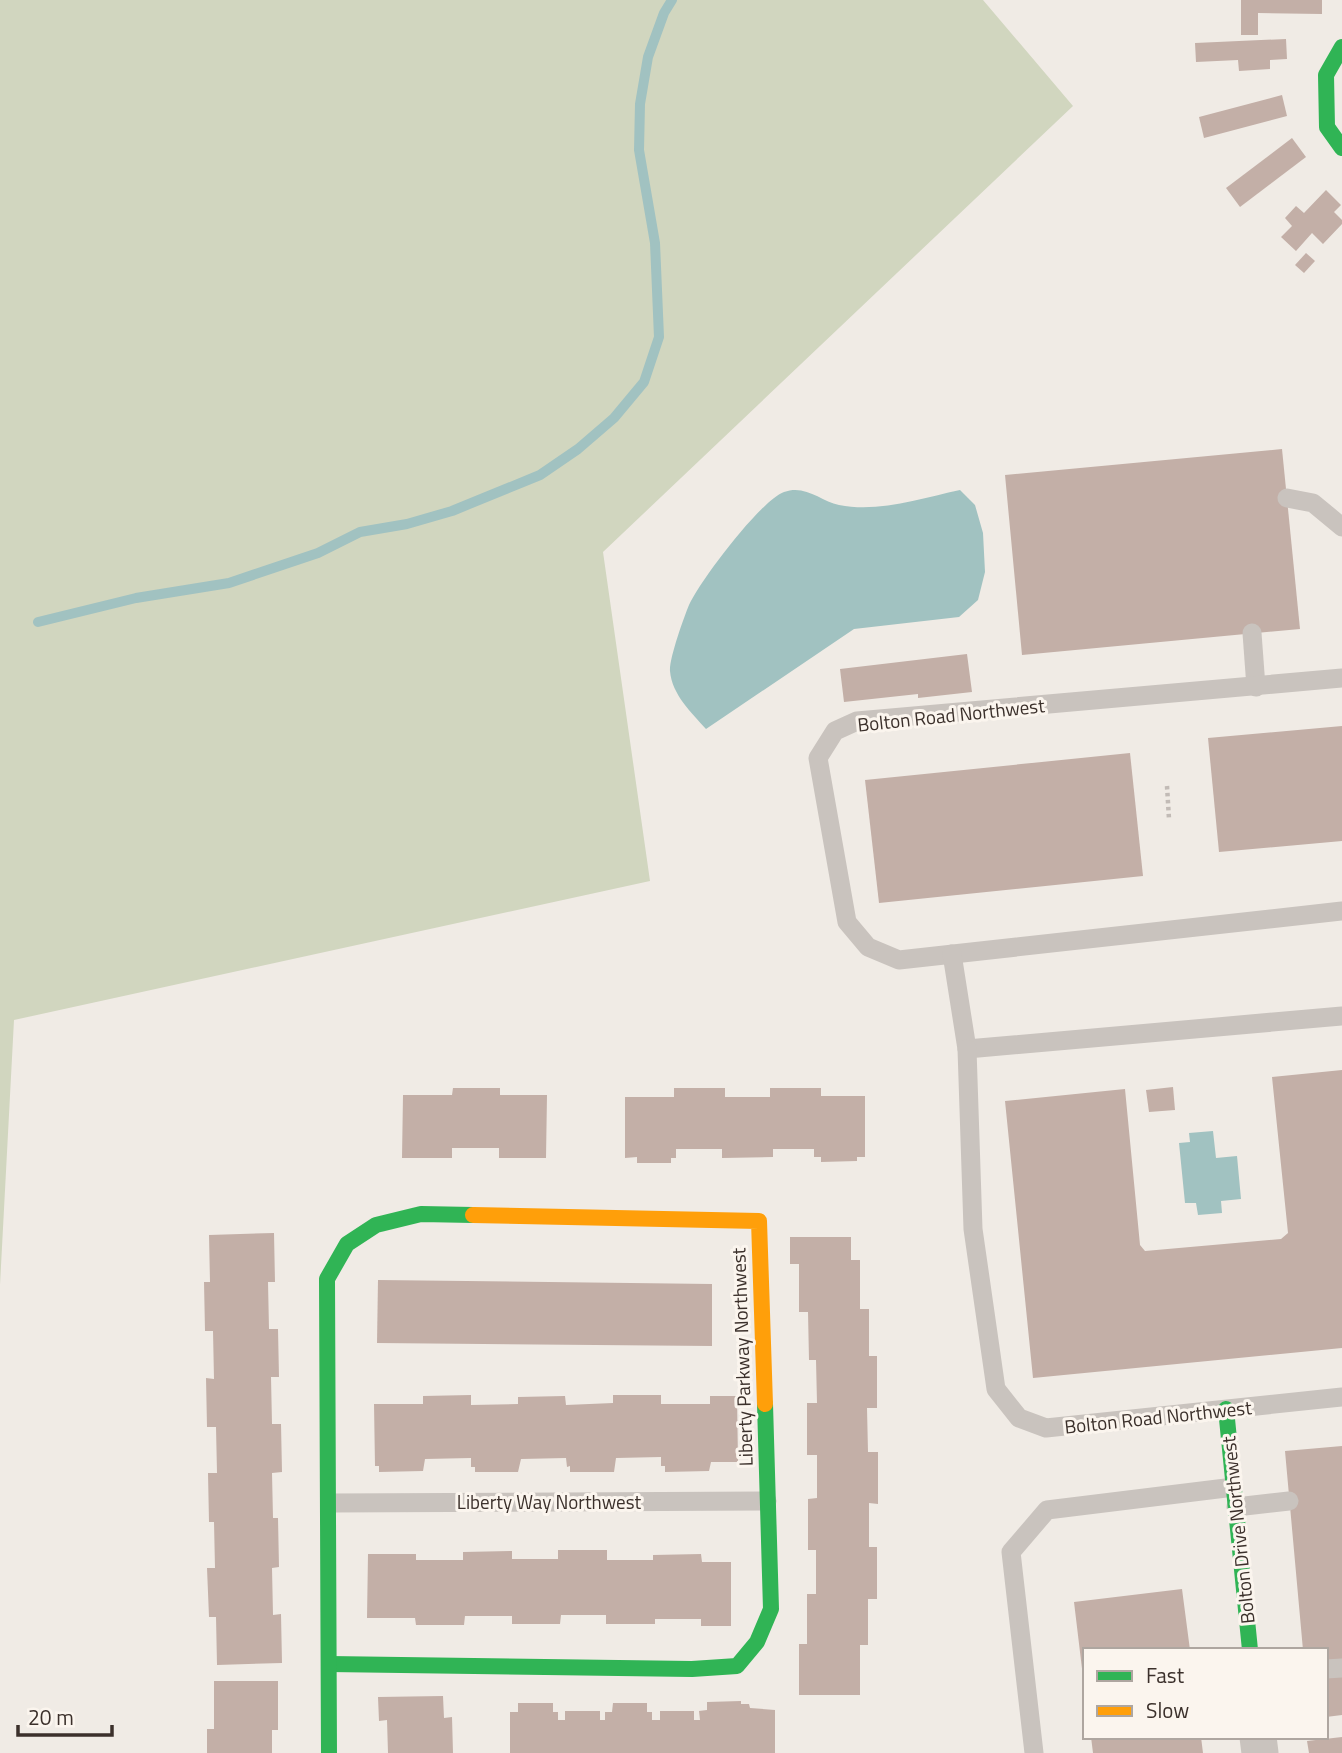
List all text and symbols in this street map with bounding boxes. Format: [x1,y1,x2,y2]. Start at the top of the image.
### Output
street label: Bolton Road Northwest [856,690,1046,739]
street label: Liberty Parkway Northwest [723,1247,760,1467]
street label: Bolton Road Northwest [1063,1392,1253,1441]
street label: Bolton Drive Northwest [1213,1434,1262,1625]
street label: Liberty Way Northwest [457,1487,642,1516]
legend [1083,1648,1328,1739]
text: Fast [1146,1659,1185,1691]
scale bar [18,1694,112,1738]
text: Slow [1146,1694,1189,1726]
text: 20 m [28,1701,74,1733]

